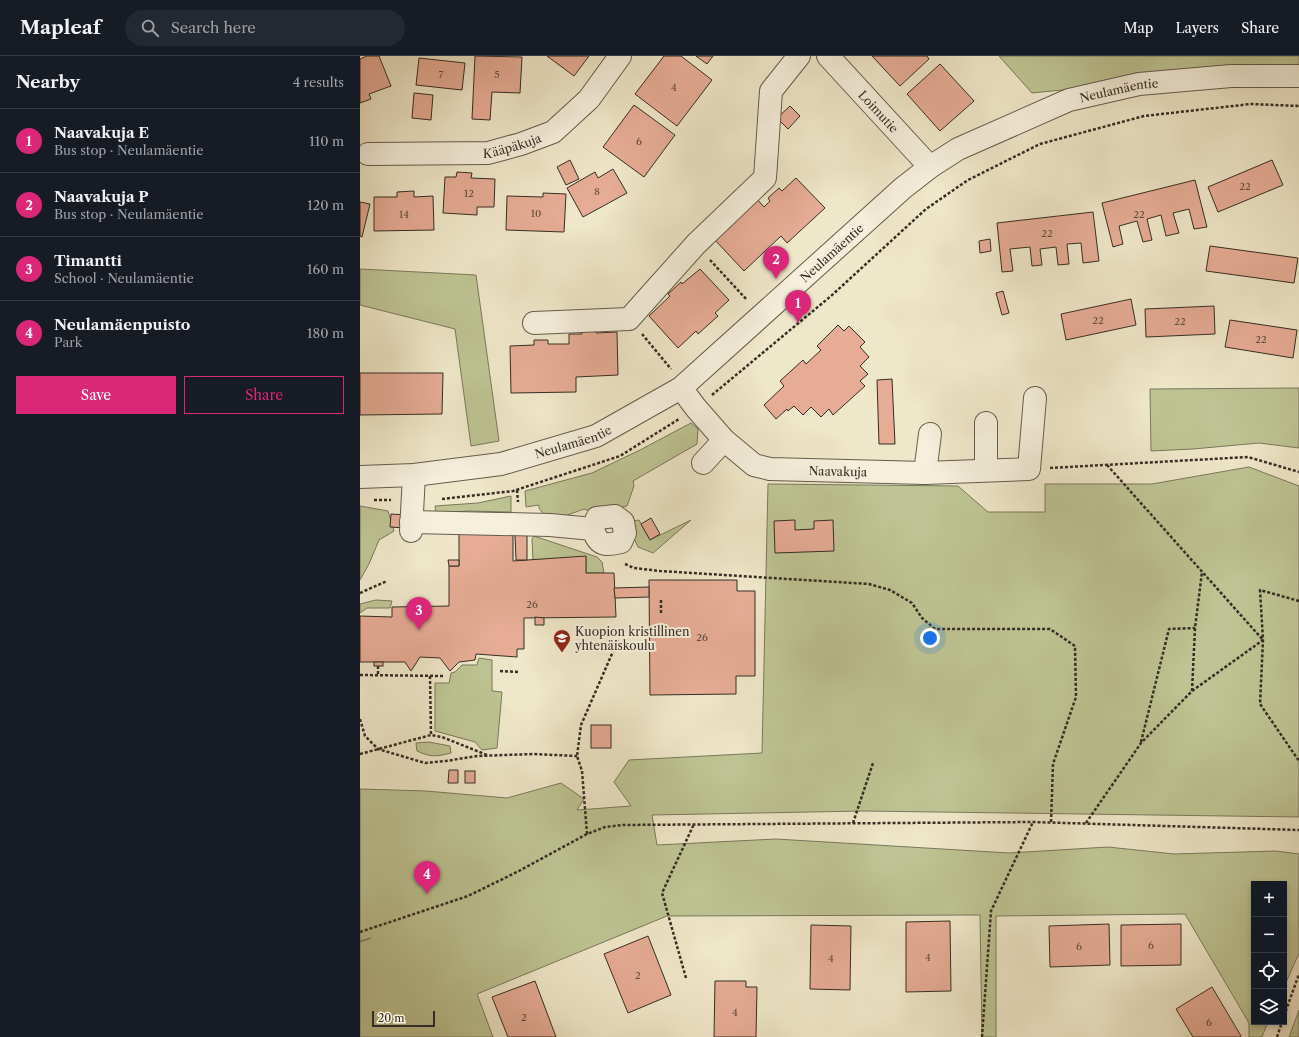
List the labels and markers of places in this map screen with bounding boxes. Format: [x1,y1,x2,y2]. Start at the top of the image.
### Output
pin: 2 [763,246,789,279]
pin: 1 [785,290,811,323]
pin: 3 [406,597,432,630]
place label: Kuopion kristillinen yhtenäiskoulu [574,624,690,653]
school or university icon: Kuopion kristillinen yhtenäiskoulu [552,628,572,653]
pin: 4 [414,861,440,894]

